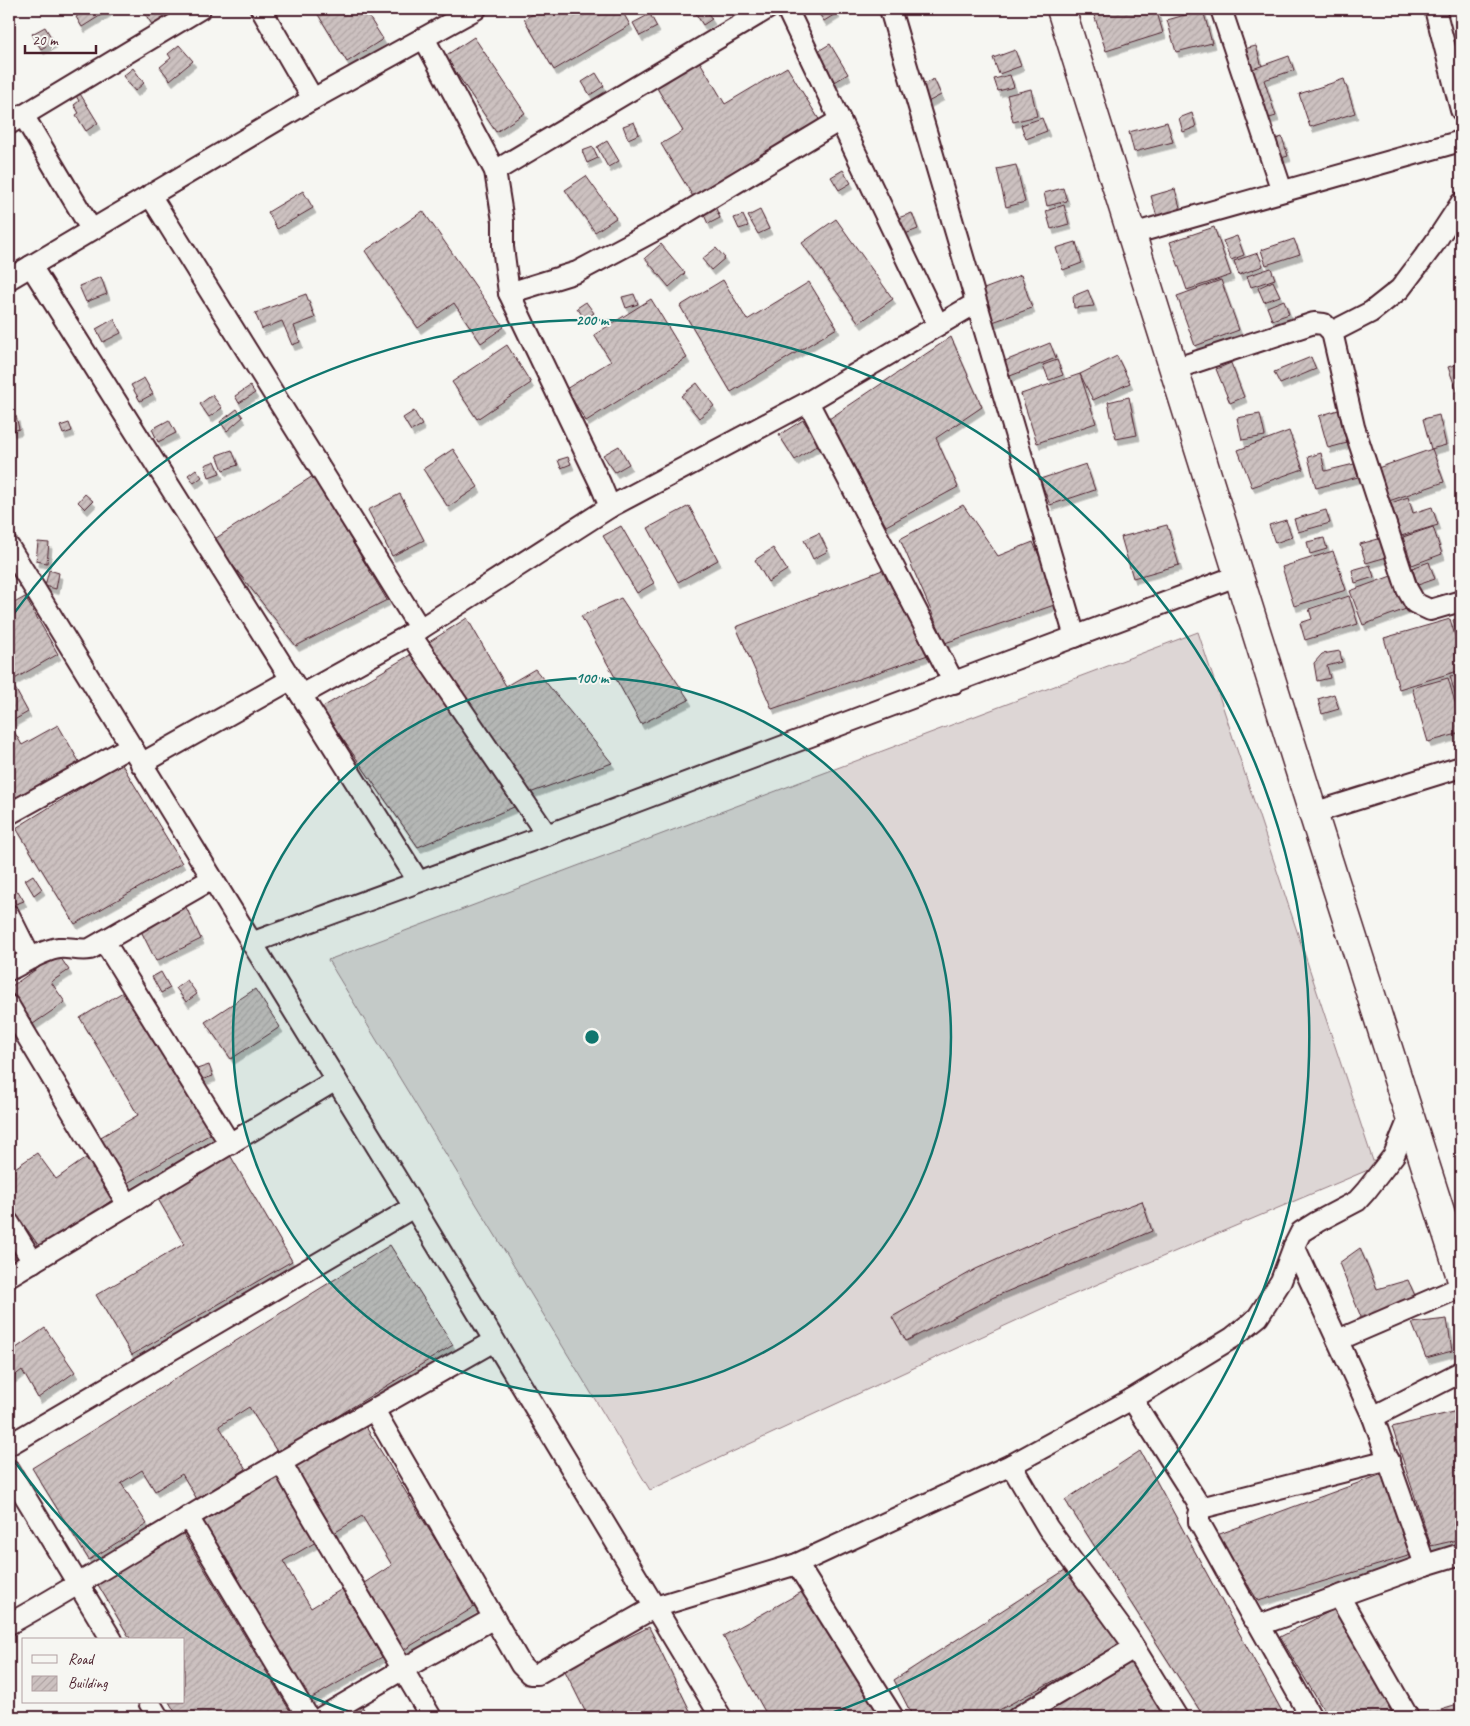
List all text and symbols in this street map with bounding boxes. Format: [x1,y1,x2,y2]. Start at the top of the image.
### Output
scale bar [25,22,96,54]
text: 20 m [32,31,59,50]
text: 200 m [576,311,610,330]
text: 100 m [576,669,610,688]
centre of rings [583,1028,601,1046]
legend [22,1638,185,1704]
text: Road [68,1650,95,1669]
text: Building [68,1674,108,1693]

